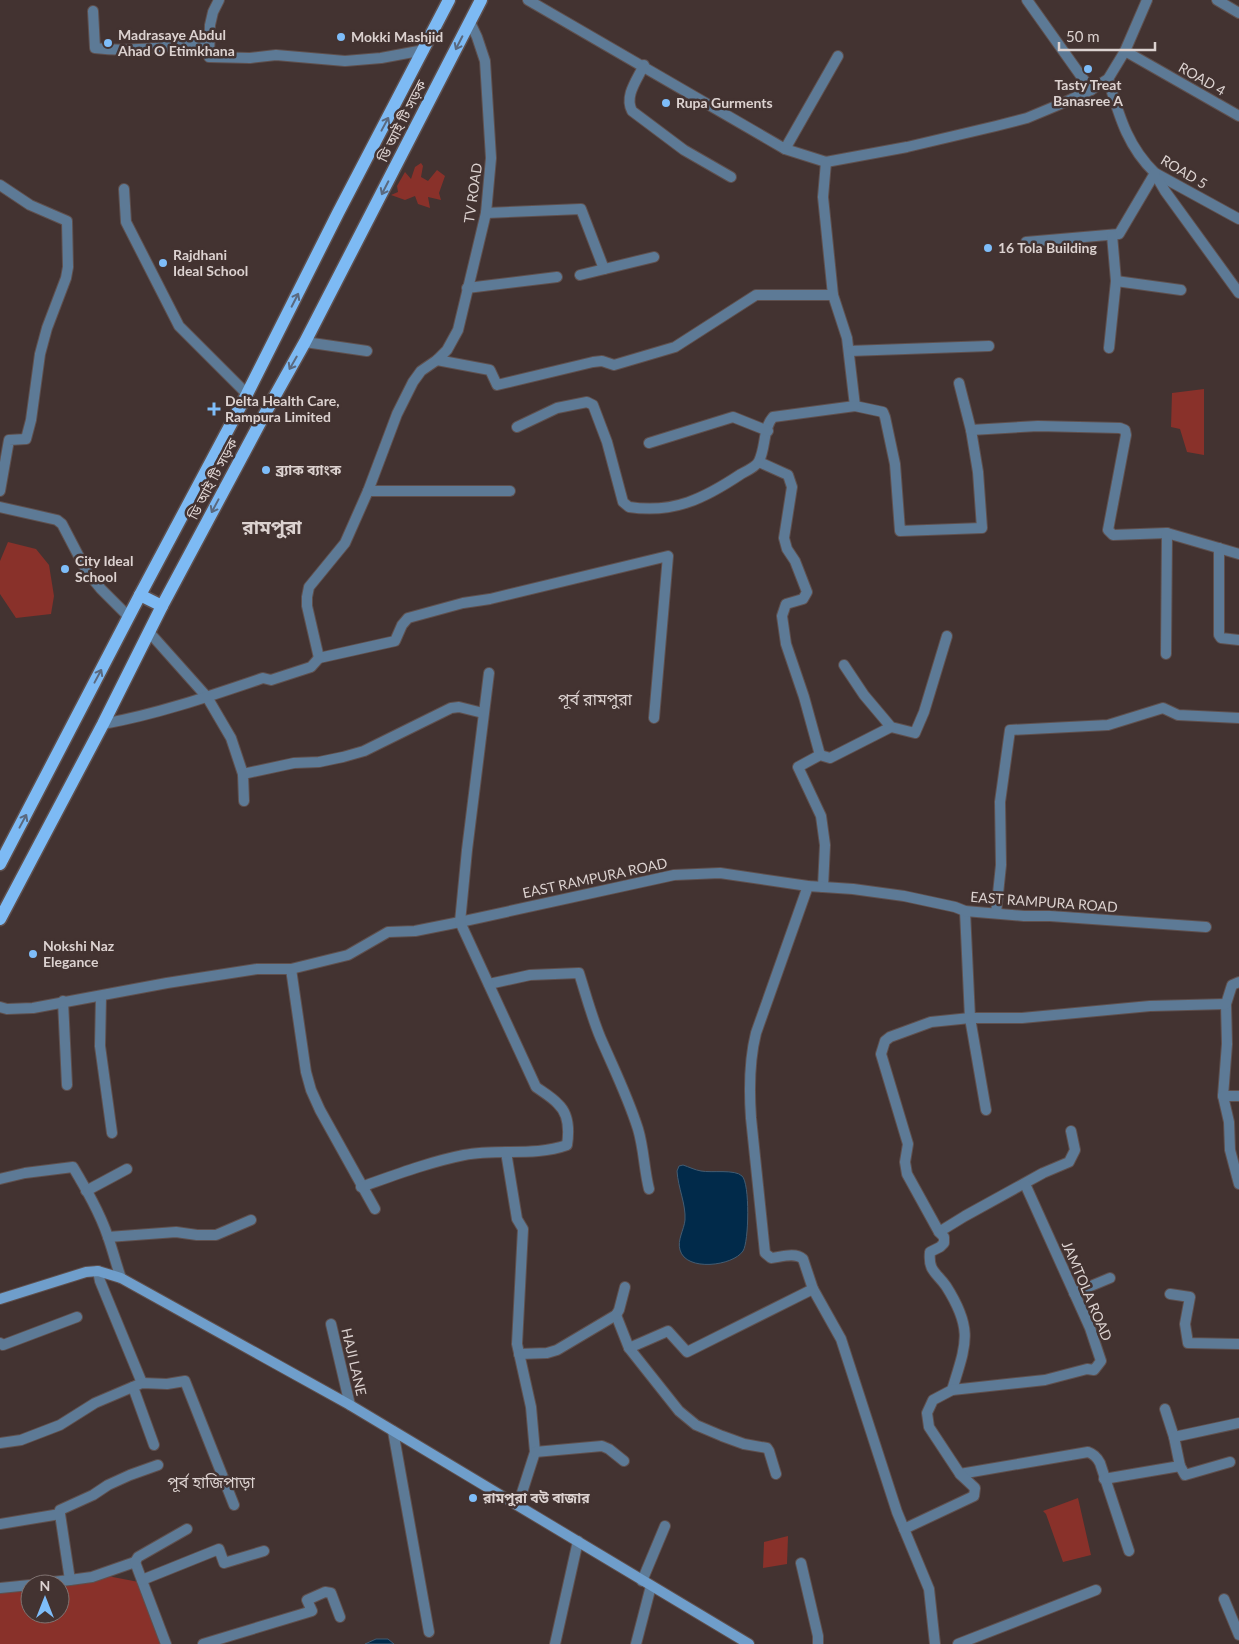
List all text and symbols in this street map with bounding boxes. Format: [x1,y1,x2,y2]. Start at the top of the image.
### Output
scale bar [1059,20,1155,52]
place label: Madrasaye Abdul Ahad O Etimkhana [117,26,235,59]
text: 50 m [1066,27,1100,45]
place label: Mokki Mashjid [351,28,443,45]
marker: Mokki Mashjid [335,31,347,43]
one-way arrow [454,36,464,51]
marker: Madrasaye Abdul Ahad O Etimkhana [102,37,114,49]
street label: ROAD 4 [1176,58,1229,99]
marker: Tasty Treat Banasree A [1082,63,1094,75]
street label: ডি আই টি সড়ক [373,76,430,165]
place label: Tasty Treat Banasree A [1053,76,1123,109]
place label: Rupa Gurments [676,94,773,111]
marker: Rupa Gurments [660,97,672,109]
one-way arrow [381,117,390,132]
street label: ROAD 5 [1158,151,1211,192]
street label: TV ROAD [460,162,485,224]
one-way arrow [380,180,389,195]
place label: 16 Tola Building [998,239,1097,256]
marker: 16 Tola Building [982,242,994,254]
place label: Rajdhani Ideal School [173,246,248,279]
marker: Rajdhani Ideal School [157,257,169,269]
one-way arrow [290,293,300,308]
one-way arrow [288,355,298,370]
place label: Delta Health Care, Rampura Limited [225,392,340,425]
marker: Delta Health Care, Rampura Limited [207,402,221,416]
street label: ডি আই টি সড়ক [184,435,241,523]
place label: ব্র্যাক ব্যাংক [275,461,342,478]
marker: ব্র্যাক ব্যাংক [260,464,272,476]
one-way arrow [210,498,220,512]
district label: রামপুরা [241,515,302,539]
place label: City Ideal School [75,552,133,585]
marker: City Ideal School [59,563,71,575]
one-way arrow [93,669,103,684]
district label: পূর্ব রামপুরা [558,689,633,709]
one-way arrow [18,813,28,828]
street label: EAST RAMPURA ROAD [521,854,669,901]
street label: EAST RAMPURA ROAD [970,888,1118,915]
place label: Nokshi Naz Elegance [43,937,115,970]
marker: Nokshi Naz Elegance [27,948,39,960]
street label: JAMTOLA ROAD [1059,1238,1116,1343]
street label: HAJI LANE [338,1326,371,1397]
district label: পূর্ব হাজিপাড়া [167,1472,255,1492]
place label: রামপুরা বউ বাজার [482,1489,590,1507]
marker: রামপুরা বউ বাজার [467,1492,479,1504]
north arrow [20,1574,70,1624]
text: N [40,1577,50,1594]

